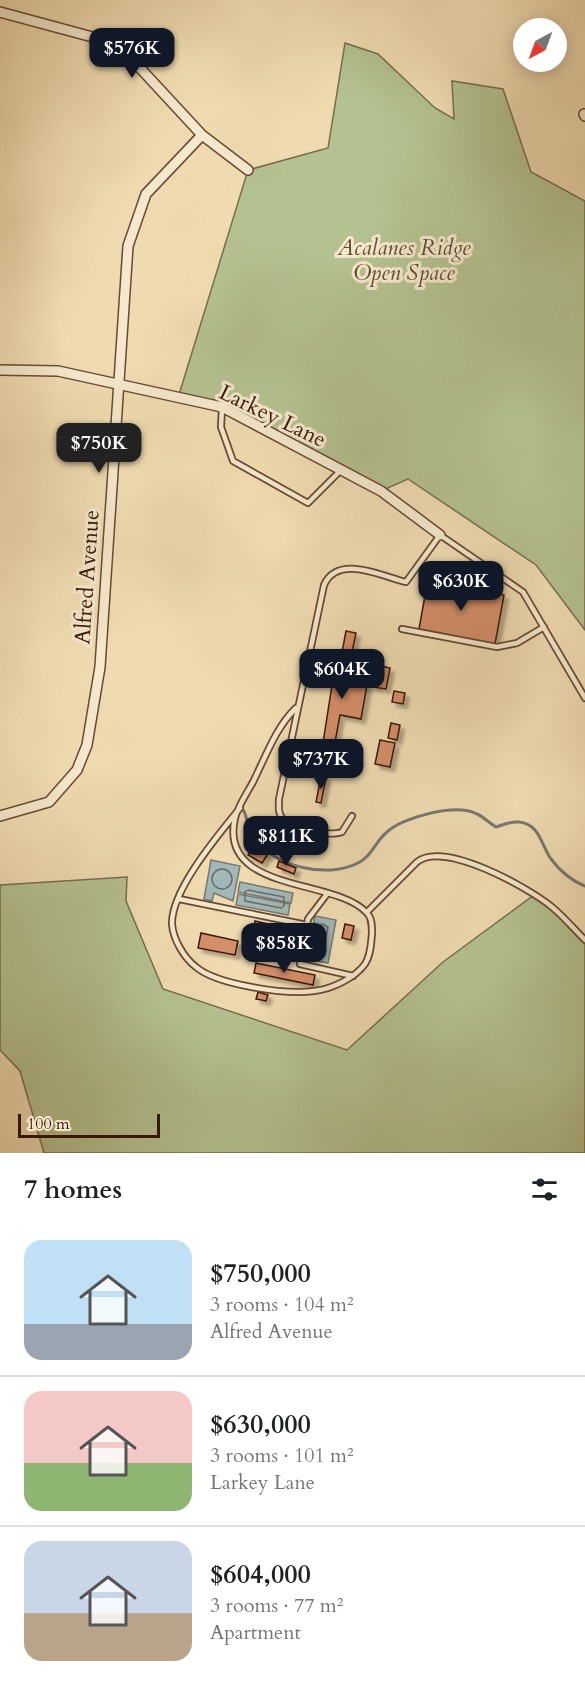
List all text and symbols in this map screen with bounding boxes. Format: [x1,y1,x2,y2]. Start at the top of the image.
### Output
north arrow [513,18,567,72]
map controls [513,18,567,72]
pin: $576K [90,28,174,79]
text: $576K [103,34,161,61]
park label: Acalanes Ridge Open Space [337,233,471,288]
street label: Larkey Lane [214,377,331,455]
pin: $750K [57,423,141,474]
text: $750K [70,429,128,456]
street label: Alfred Avenue [67,509,107,645]
pin: $630K [419,561,503,612]
text: $630K [432,567,490,594]
pin: $604K [300,649,384,700]
text: $604K [313,655,371,682]
pin: $737K [279,739,363,790]
text: $737K [292,745,350,772]
pin: $811K [244,816,328,867]
text: $811K [257,822,315,849]
pin: $858K [242,923,326,974]
text: $858K [255,929,313,956]
scale bar [18,1111,160,1138]
text: 100 m [27,1113,69,1135]
text: 7 homes [24,1172,122,1207]
icon: filters [528,1173,561,1206]
text: $750,000 [210,1256,311,1291]
icon: home [72,1264,144,1336]
text: 3 rooms · 104 m² [210,1291,354,1318]
text: Alfred Avenue [210,1318,333,1345]
text: $630,000 [210,1407,311,1442]
icon: home [72,1415,144,1487]
text: 3 rooms · 101 m² [210,1442,354,1469]
text: Larkey Lane [210,1469,315,1496]
text: $604,000 [210,1557,311,1592]
icon: home [72,1565,144,1637]
text: 3 rooms · 77 m² [210,1592,343,1619]
text: Apartment [210,1619,301,1646]

